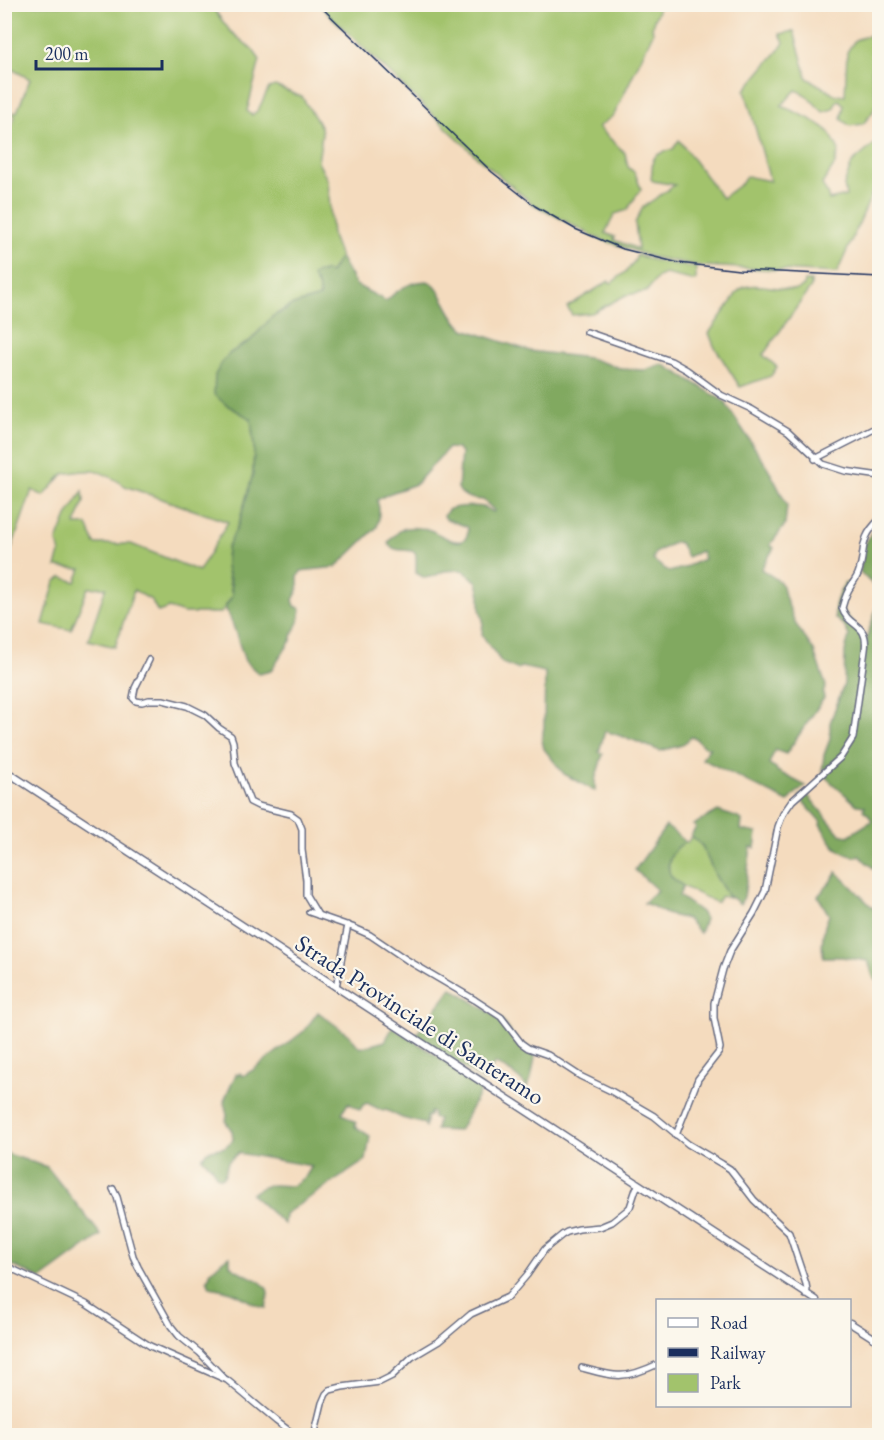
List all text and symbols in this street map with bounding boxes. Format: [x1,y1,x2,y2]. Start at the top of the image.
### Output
scale bar [36,33,162,71]
text: 200 m [45,42,89,65]
street label: Strada Provinciale di Santeramo [290,927,551,1112]
legend [656,1299,851,1407]
text: Road [710,1311,749,1334]
text: Railway [710,1341,766,1364]
text: Park [710,1371,741,1394]

